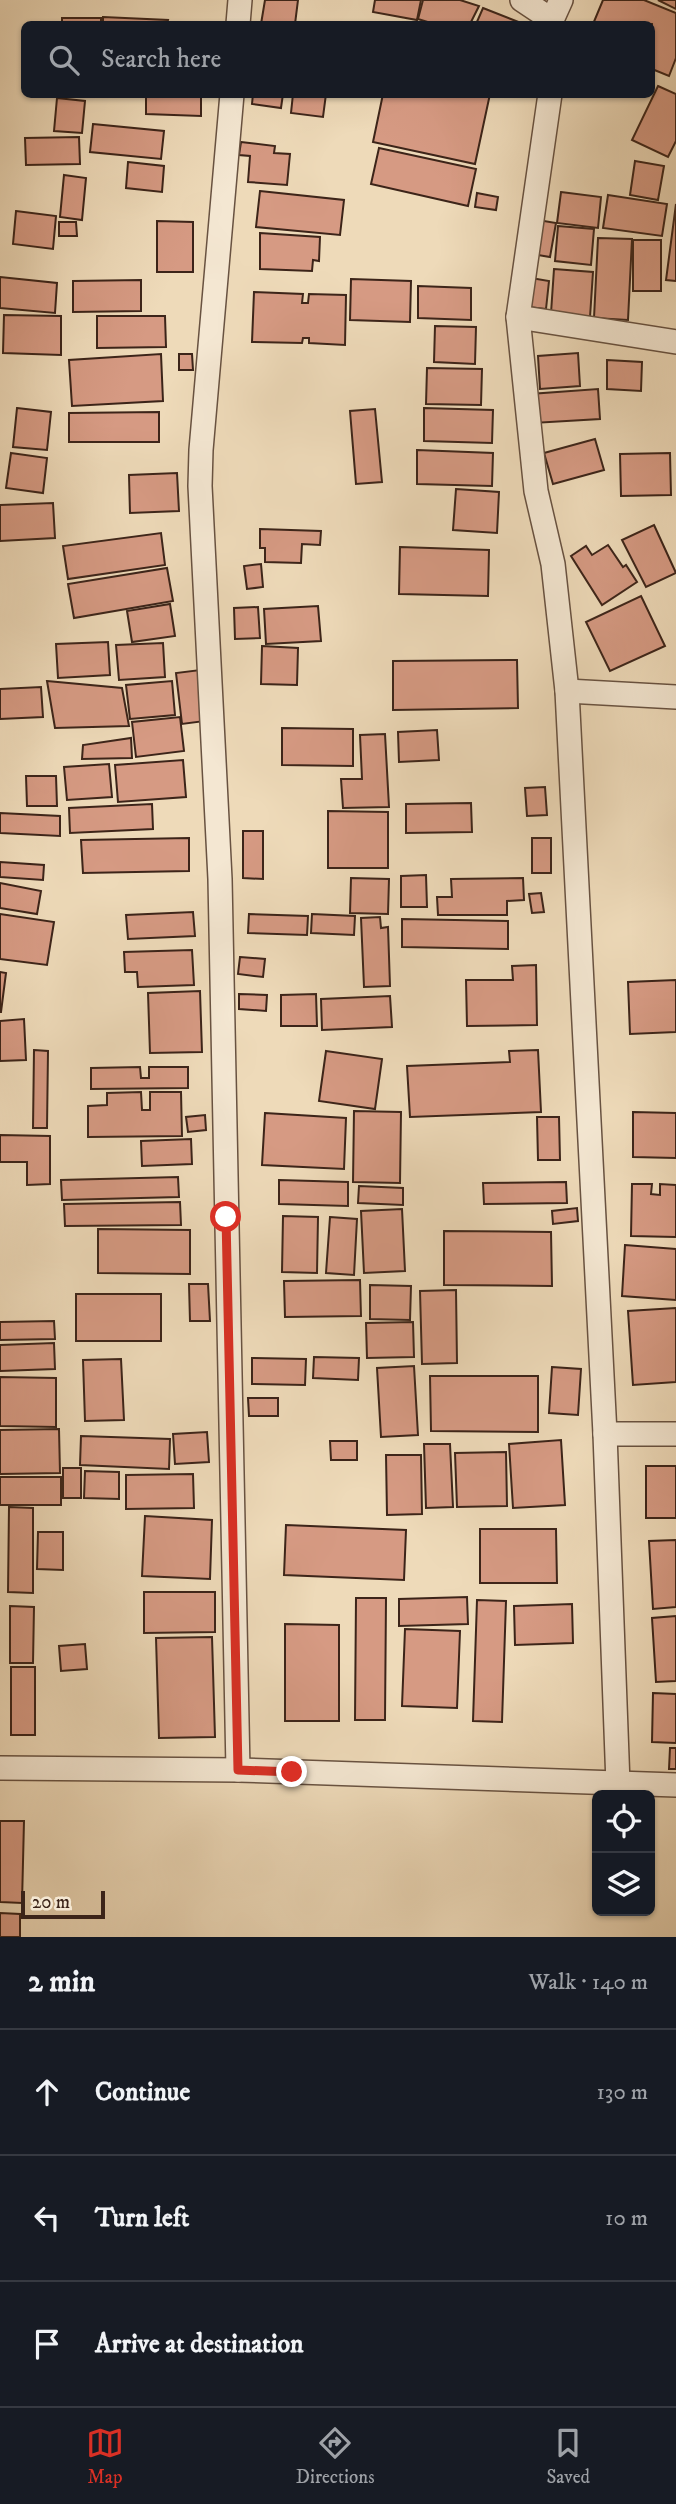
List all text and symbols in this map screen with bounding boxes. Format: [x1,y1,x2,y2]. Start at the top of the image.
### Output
search box [21,21,655,98]
icon: search [45,41,83,79]
text: Search here [101,43,221,76]
route start [210,1201,241,1232]
route end [276,1756,307,1787]
map controls [592,1790,655,1916]
button: locate [592,1790,655,1853]
button: layers [592,1853,655,1916]
scale bar [21,1888,105,1920]
text: 20 m [32,1891,70,1914]
text: 2 min [28,1964,95,2001]
text: Walk · 140 m [529,1968,648,1997]
icon: ahead [28,2073,66,2111]
text: Continue [95,2076,190,2109]
text: 130 m [596,2078,648,2107]
icon: left [28,2199,66,2237]
text: Turn left [95,2202,189,2235]
text: 10 m [605,2204,648,2233]
icon: arrive [28,2325,66,2363]
text: Arrive at destination [95,2328,304,2361]
tab: Map [86,2424,124,2489]
tab: Directions [296,2424,375,2489]
tab: Saved [546,2424,590,2489]

